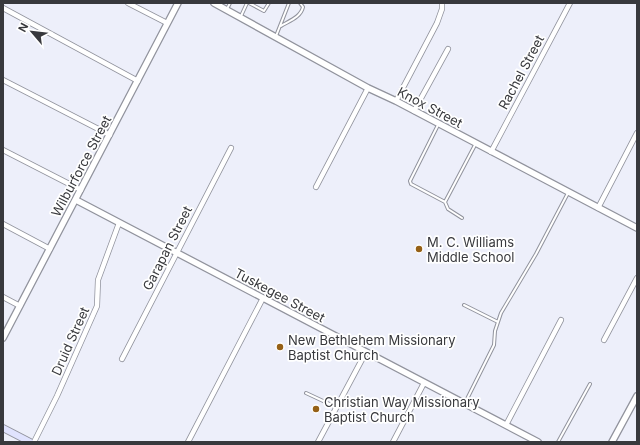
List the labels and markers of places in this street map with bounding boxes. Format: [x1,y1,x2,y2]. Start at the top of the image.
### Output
place label: M. C. Williams Middle School [427,234,514,265]
marker: M. C. Williams Middle School [414,244,424,254]
place label: New Bethlehem Missionary Baptist Church [288,332,455,363]
marker: New Bethlehem Missionary Baptist Church [275,342,285,352]
place label: Christian Way Missionary Baptist Church [324,394,480,425]
marker: Christian Way Missionary Baptist Church [311,404,321,414]

